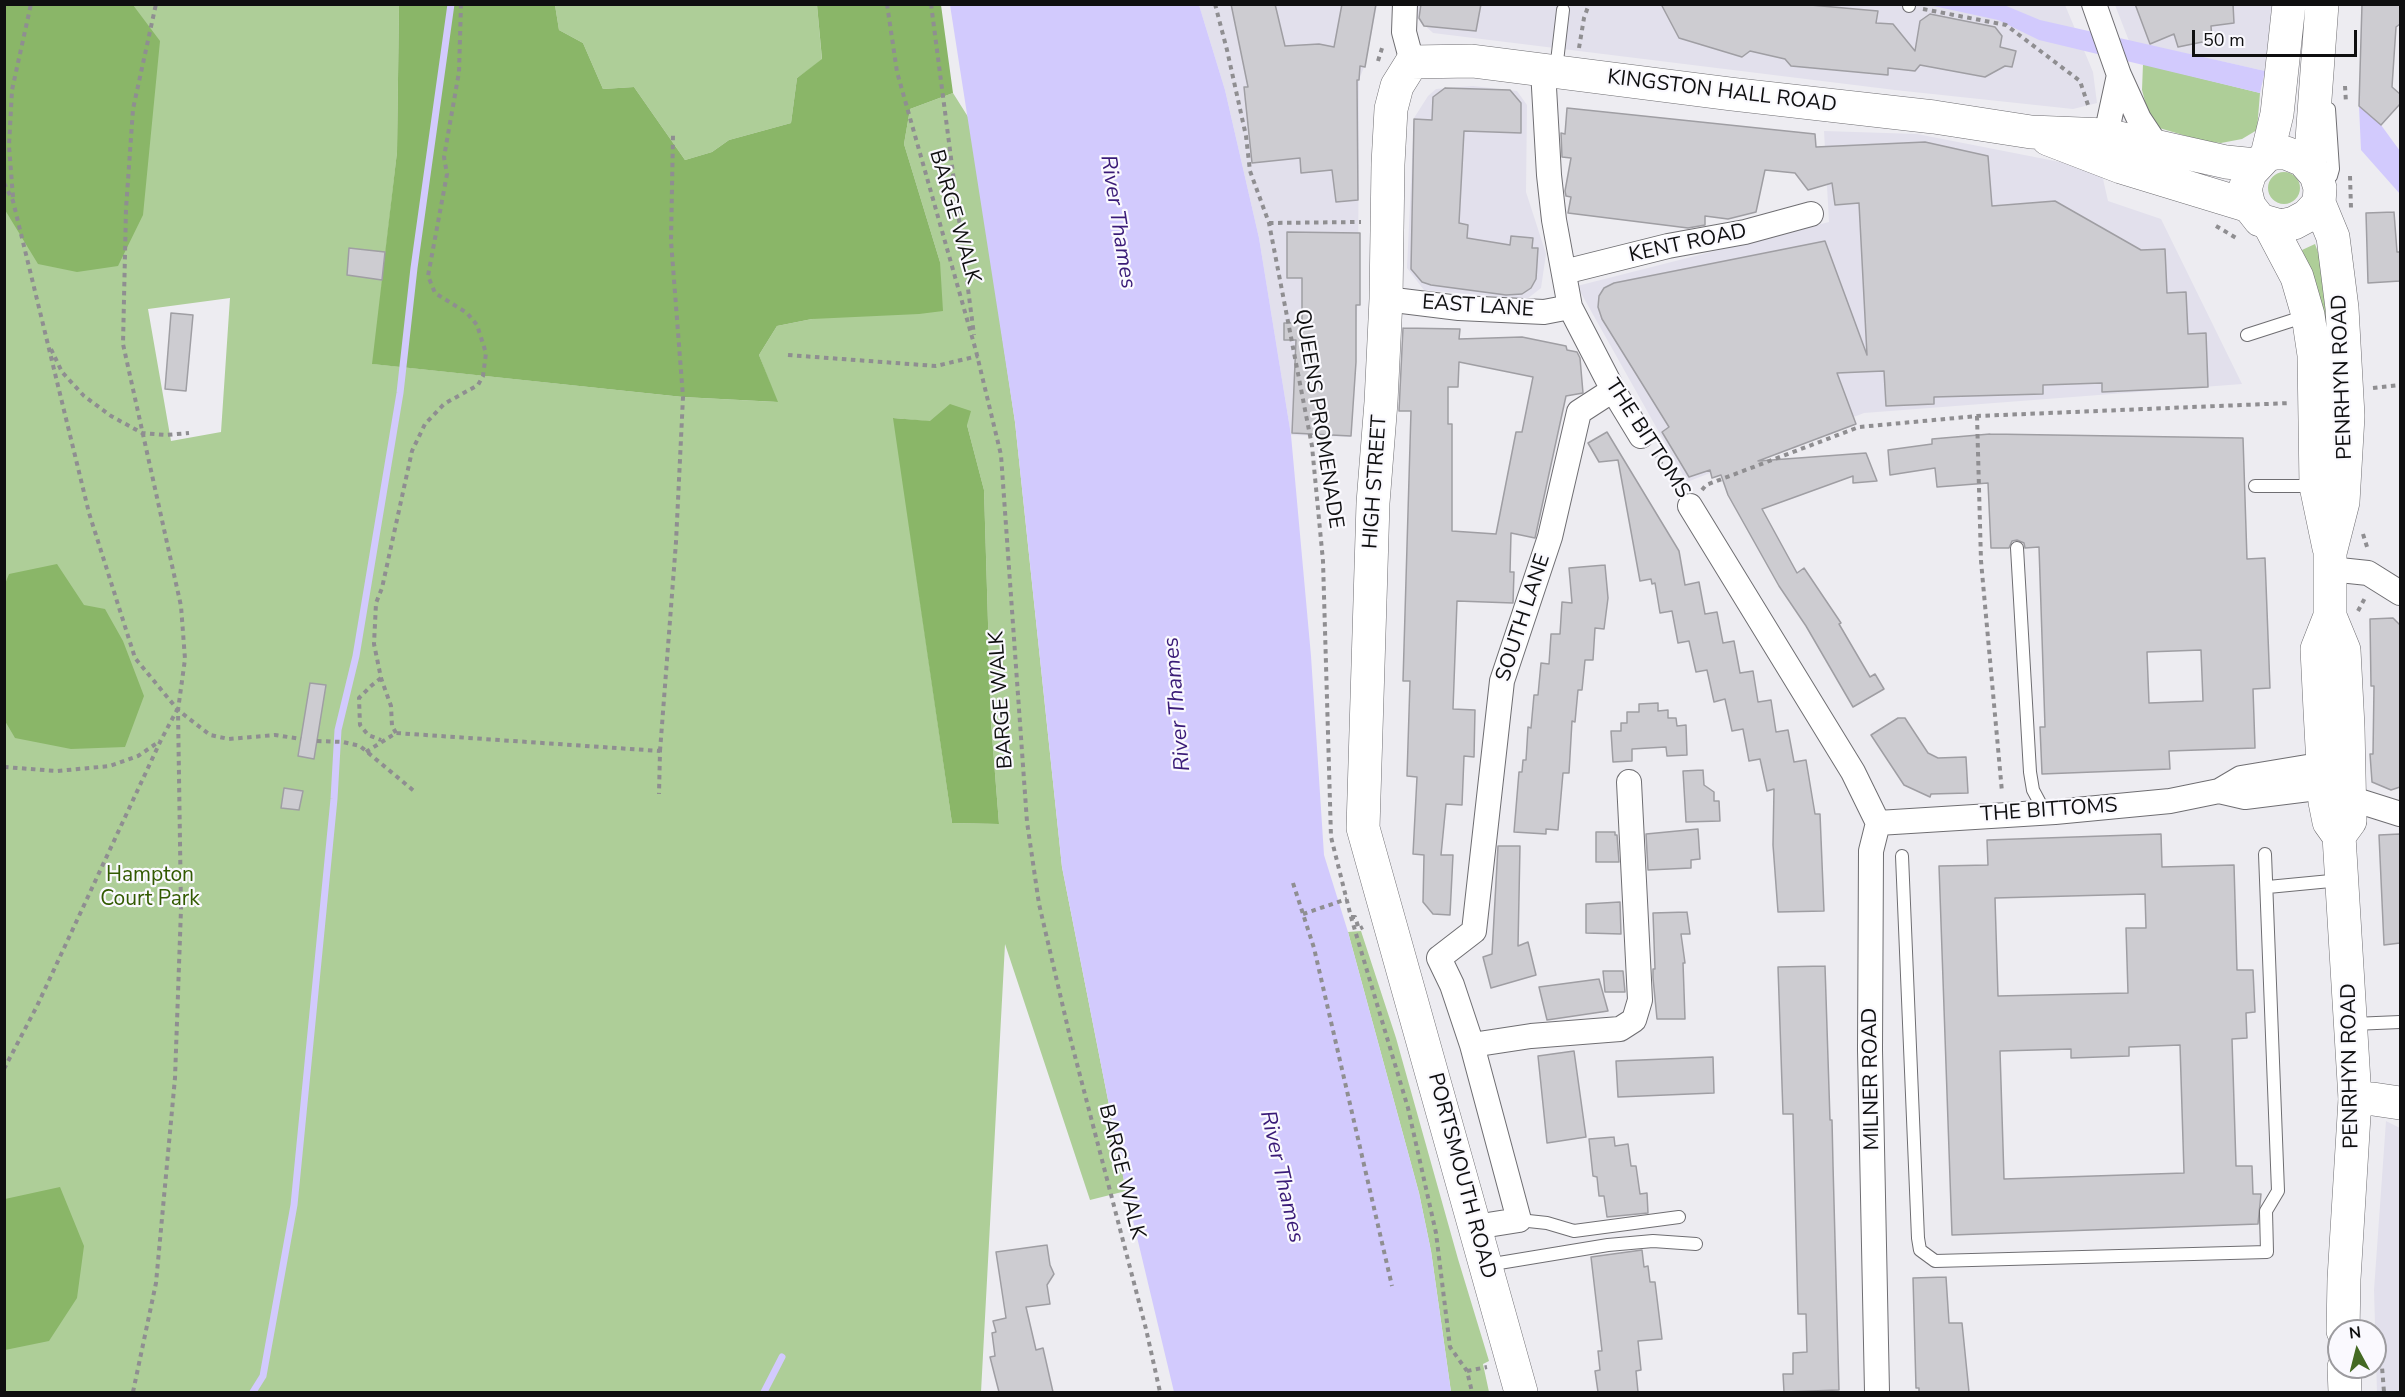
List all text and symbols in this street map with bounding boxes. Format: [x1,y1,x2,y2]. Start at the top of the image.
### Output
scale bar [2195,18,2360,56]
text: 50 m [2203,28,2245,52]
street label: KINGSTON HALL ROAD [1606,65,1838,119]
street label: BARGE WALK [923,147,985,287]
water label: River Thames [1093,153,1141,291]
street label: KENT ROAD [1627,219,1749,269]
street label: EAST LANE [1421,291,1535,323]
street label: PENRHYN ROAD [2328,294,2358,460]
street label: QUEENS PROMENADE [1288,307,1348,531]
street label: THE BITTOMS [1599,375,1695,503]
street label: HIGH STREET [1359,414,1393,550]
street label: SOUTH LANE [1492,551,1556,685]
street label: BARGE WALK [985,630,1019,770]
water label: River Thames [1159,636,1197,772]
street label: THE BITTOMS [1980,794,2118,828]
park label: Hampton Court Park [100,863,200,913]
street label: PENRHYN ROAD [2337,983,2365,1149]
street label: MILNER ROAD [1858,1007,1886,1151]
street label: PORTSMOUTH ROAD [1421,1070,1501,1282]
street label: BARGE WALK [1092,1102,1150,1242]
water label: River Thames [1253,1108,1309,1246]
north arrow [2327,1319,2387,1379]
text: N [2348,1321,2362,1345]

